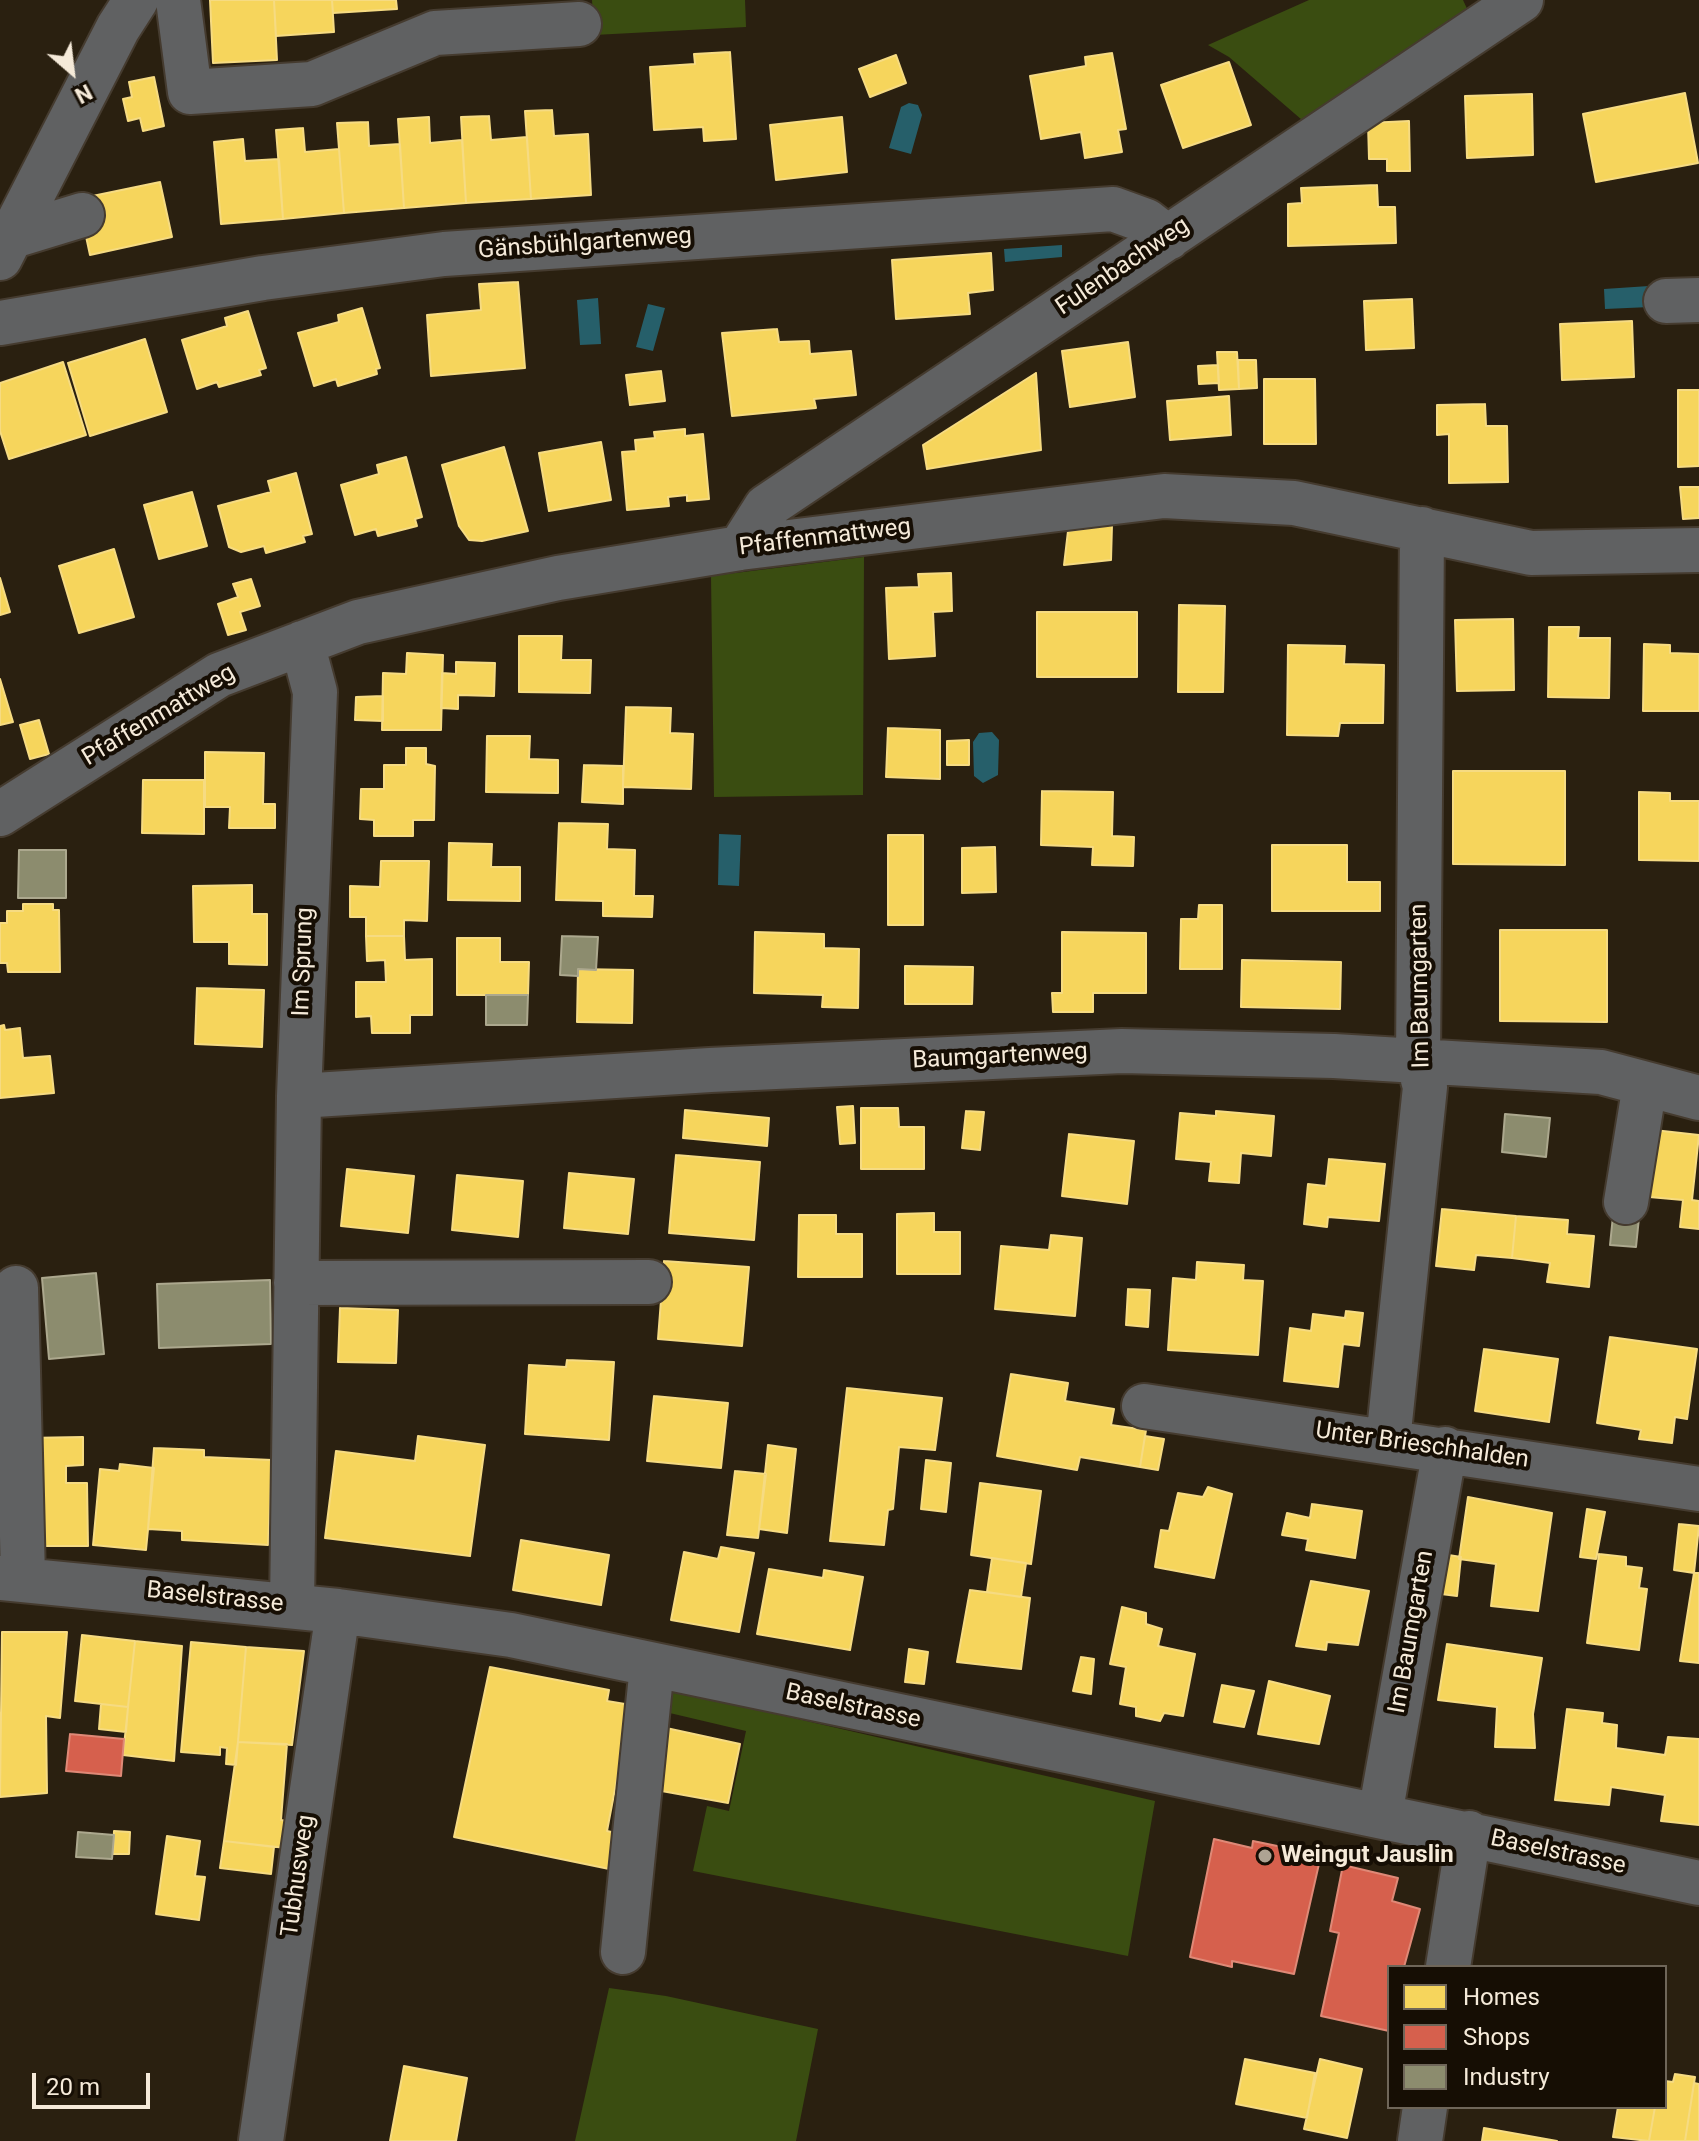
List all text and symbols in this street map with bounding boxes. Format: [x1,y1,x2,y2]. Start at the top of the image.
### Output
north arrow [32,32,112,112]
text: N [71,79,96,108]
street label: Fulenbachweg [1051,212,1195,322]
street label: Gänsbühlgartenweg [477,222,693,266]
street label: Pfaffenmattweg [737,513,913,563]
street label: Pfaffenmattweg [77,659,241,773]
street label: Im Baumgarten [1405,903,1437,1069]
street label: Im Sprung [288,907,320,1017]
street label: Baumgartenweg [912,1038,1088,1076]
street label: Unter Brieschhalden [1314,1417,1530,1475]
street label: Im Baumgarten [1384,1548,1440,1716]
street label: Baselstrasse [145,1576,285,1620]
street label: Baselstrasse [783,1679,923,1735]
street label: Tubhusweg [276,1813,322,1939]
street label: Baselstrasse [1488,1825,1628,1881]
place label: Weingut Jauslin [1281,1842,1454,1870]
marker: Weingut Jauslin [1256,1847,1274,1865]
legend [1387,1965,1667,2109]
text: Homes [1463,1983,1540,2011]
text: Shops [1463,2023,1530,2051]
scale bar [36,2057,154,2107]
text: Industry [1463,2063,1549,2091]
text: 20 m [46,2073,100,2101]

